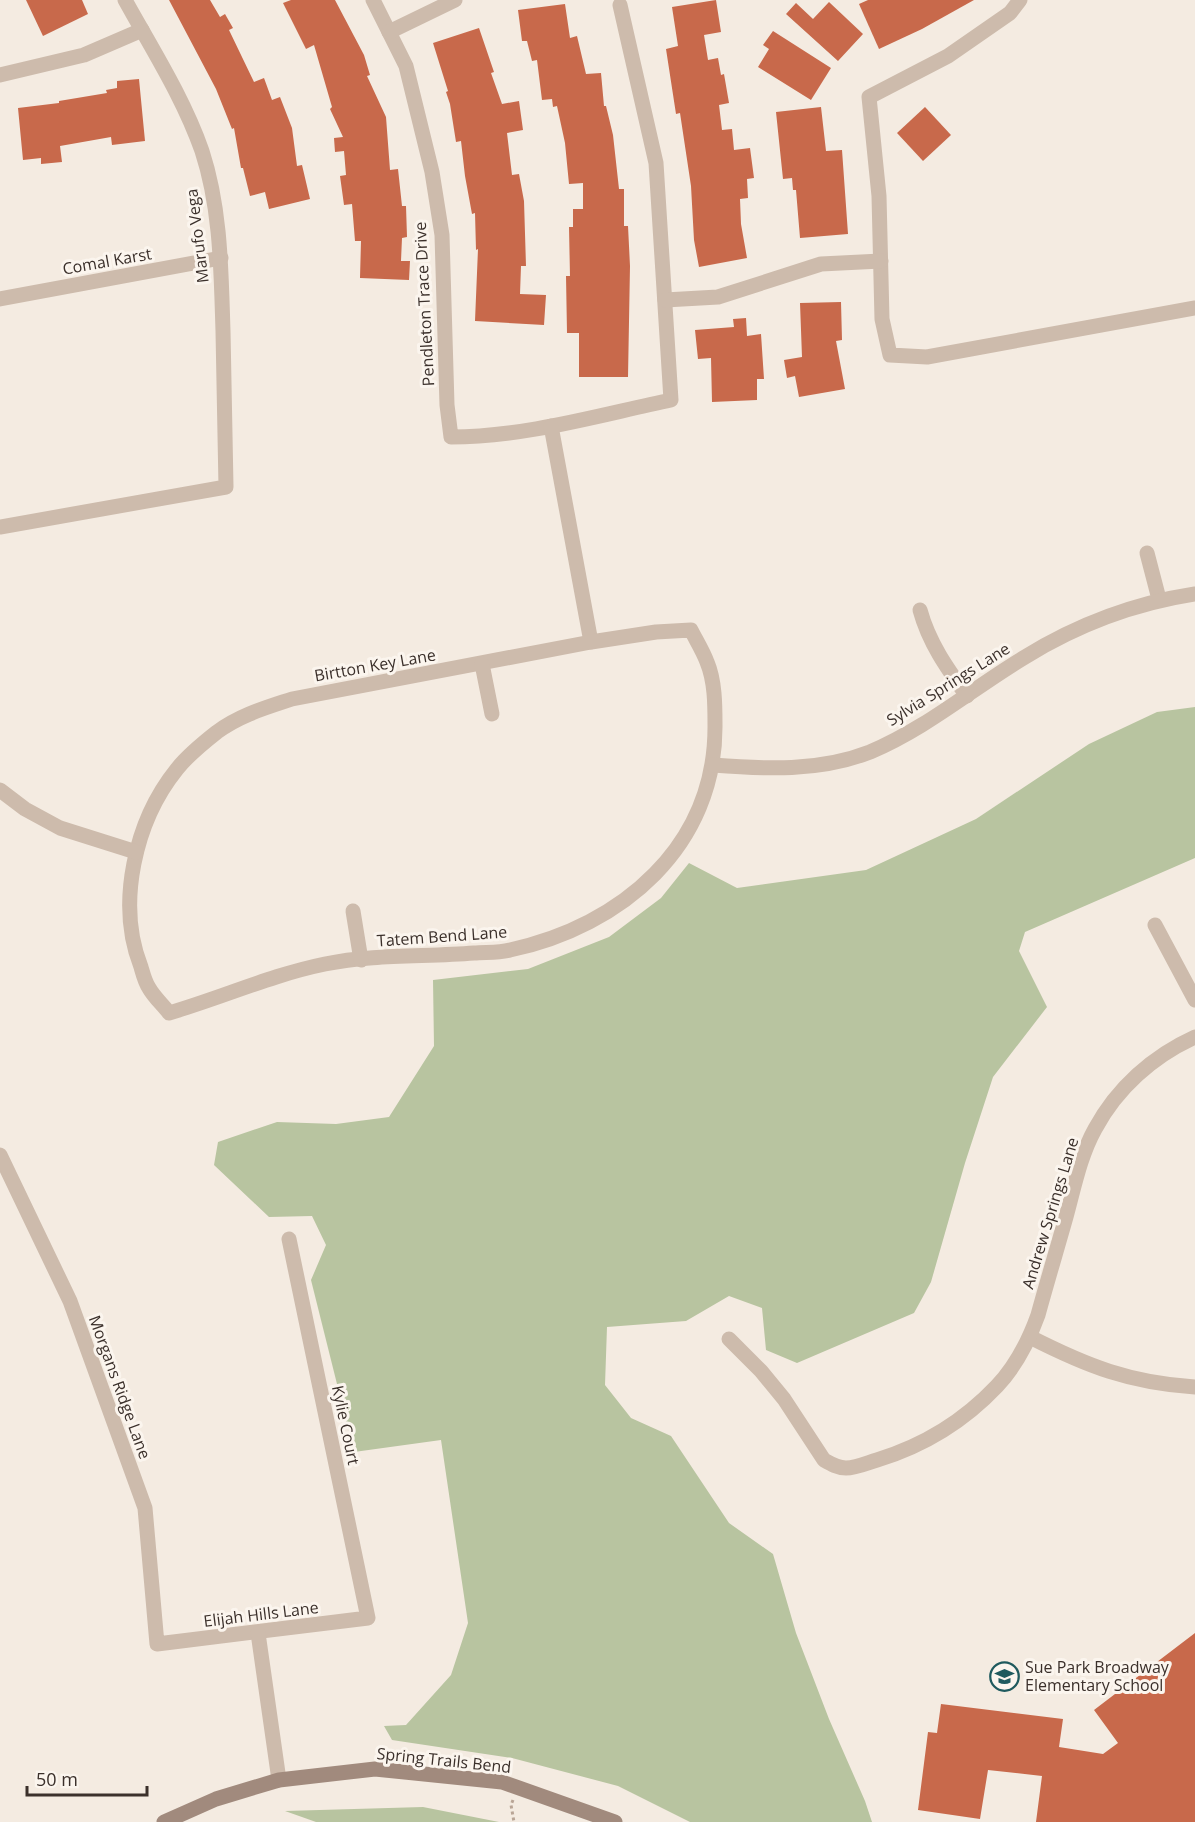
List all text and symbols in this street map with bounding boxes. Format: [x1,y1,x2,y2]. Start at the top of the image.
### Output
street label: Marufo Vega [180,188,214,284]
street label: Pendleton Trace Drive [409,221,439,387]
street label: Comal Karst [61,242,154,280]
street label: Sylvia Springs Lane [882,637,1014,731]
street label: Birtton Key Lane [313,643,437,687]
street label: Tatem Bend Lane [376,920,508,952]
street label: Andrew Springs Lane [1016,1135,1084,1291]
street label: Morgans Ridge Lane [84,1312,156,1462]
street label: Kylie Court [327,1383,365,1467]
street label: Elijah Hills Lane [202,1596,320,1632]
place label: Sue Park Broadway Elementary School [1025,1656,1170,1696]
school or university icon: Sue Park Broadway Elementary School [988,1660,1020,1692]
street label: Spring Trails Bend [376,1742,512,1778]
scale bar [27,1759,147,1797]
text: 50 m [36,1767,78,1791]

